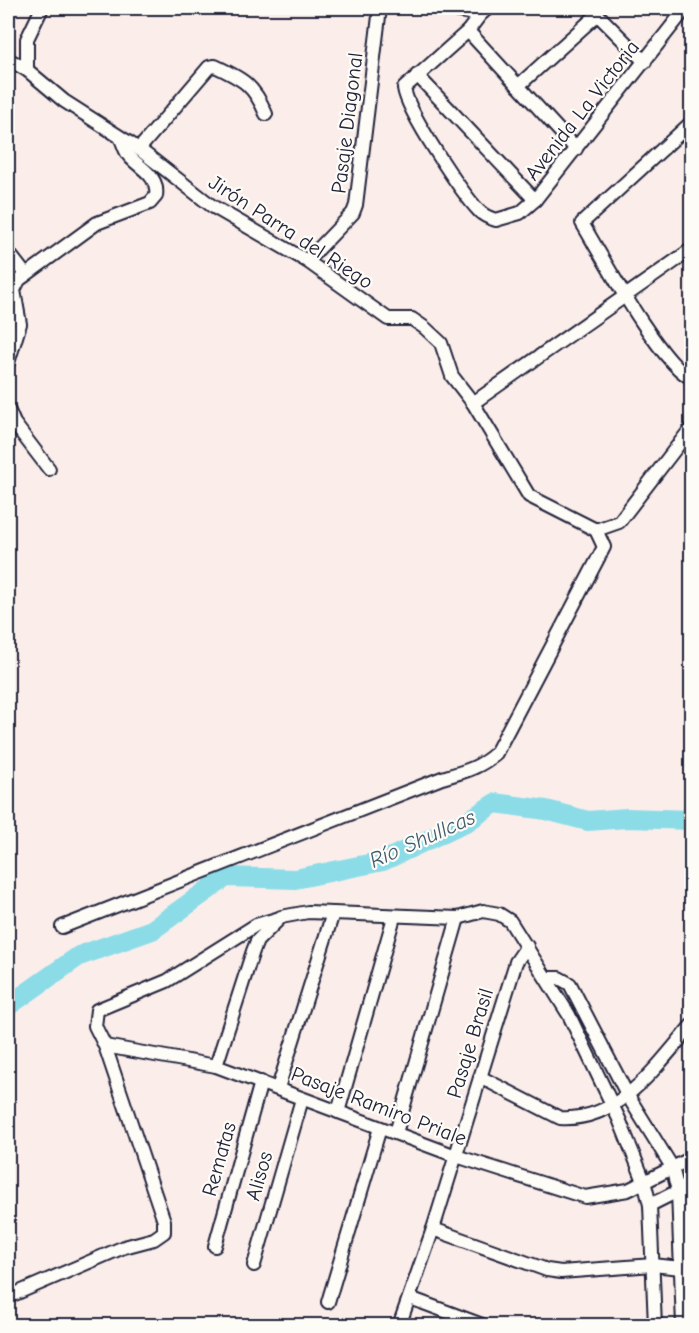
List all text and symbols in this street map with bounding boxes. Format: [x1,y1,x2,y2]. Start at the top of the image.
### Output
street label: Avenida La Victoria [520,35,644,185]
street label: Pasaje Diagonal [326,51,368,195]
street label: Jirón Parra del Riego [204,170,378,294]
water label: Río Shullcas [365,804,480,874]
street label: Pasaje Brasil [442,985,498,1101]
street label: Pasaje Ramiro Priale [288,1061,470,1151]
street label: Rematas [197,1119,241,1199]
street label: Alisos [241,1149,277,1203]

